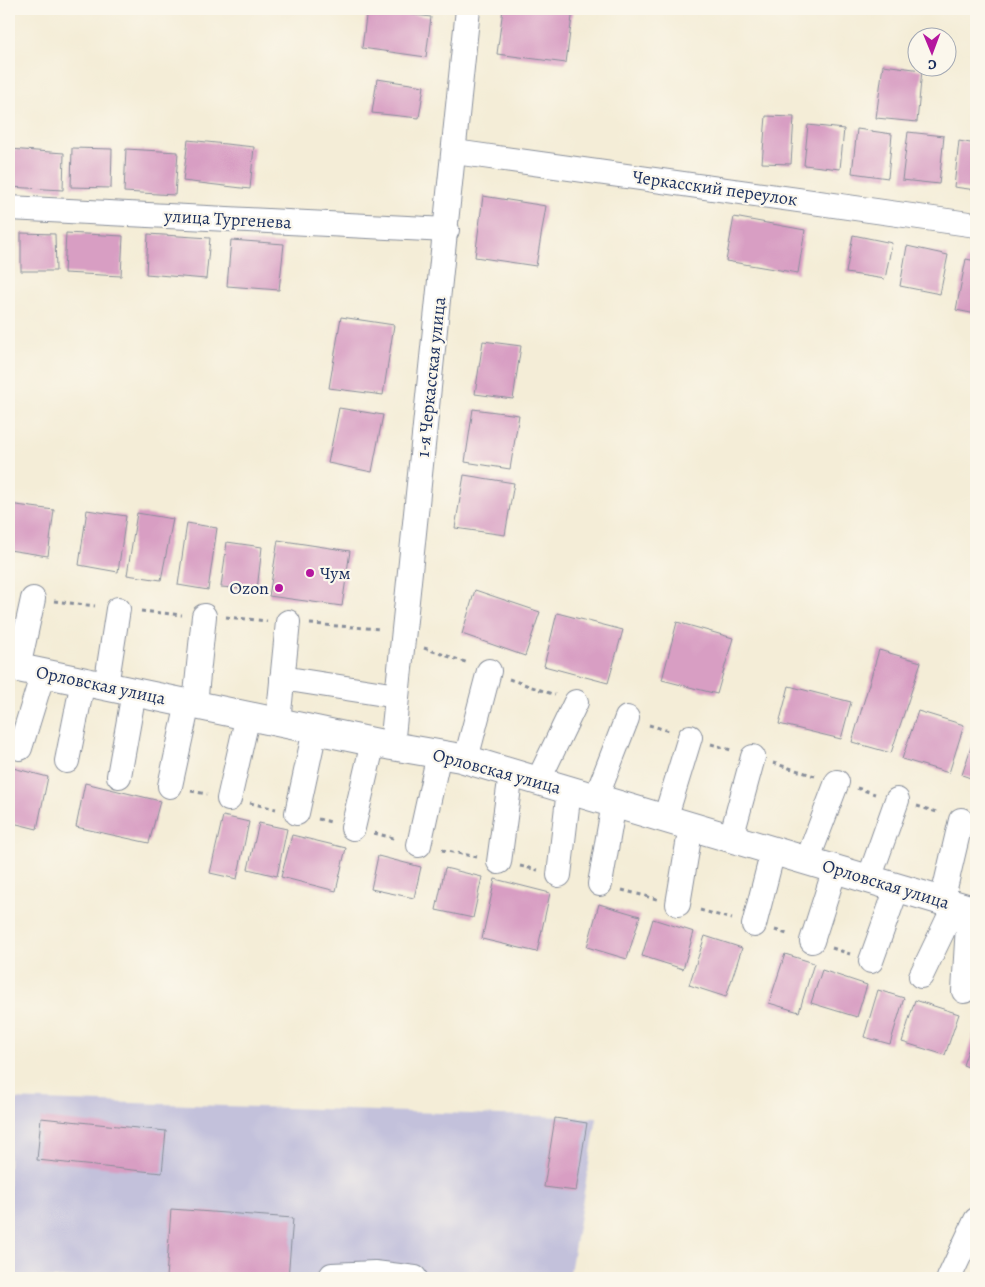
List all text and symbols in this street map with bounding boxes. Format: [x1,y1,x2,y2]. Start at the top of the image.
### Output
north arrow [908,28,958,78]
text: С [927,55,937,74]
street label: Черкасский переулок [631,165,799,211]
street label: улица Тургенева [163,204,293,234]
street label: 1-я Черкасская улица [411,295,451,458]
place label: Чум [320,561,350,585]
marker: Чум [304,567,316,579]
place label: Ozon [229,576,269,600]
marker: Ozon [273,582,285,594]
street label: Орловская улица [34,660,169,711]
street label: Орловская улица [430,742,564,800]
street label: Орловская улица [819,853,953,915]

